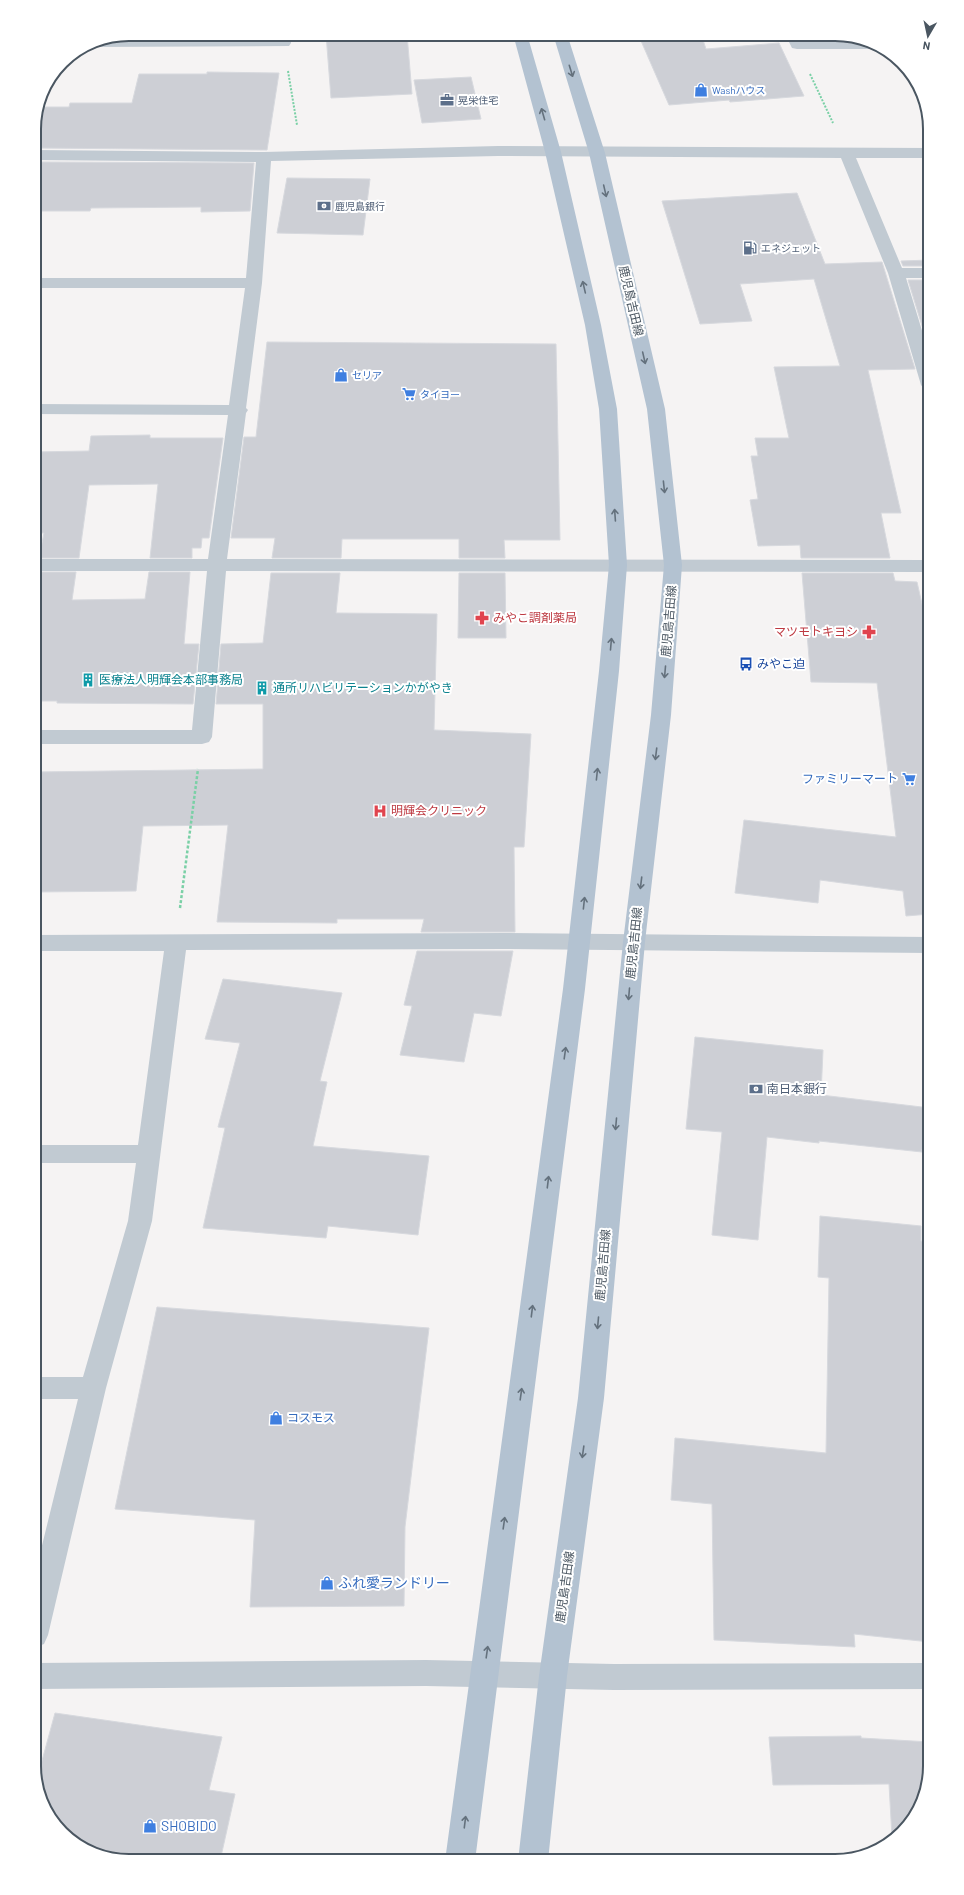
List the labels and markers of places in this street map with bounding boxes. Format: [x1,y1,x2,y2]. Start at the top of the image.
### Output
shop icon: Washハウス [693,82,709,98]
place label: Washハウス [712,84,766,96]
office icon: 晃栄住宅 [439,92,455,108]
place label: 晃栄住宅 [458,94,498,106]
bank icon: 鹿児島銀行 [316,198,332,214]
place label: 鹿児島銀行 [335,200,385,212]
fuel station icon: エネジェット [742,240,758,256]
place label: エネジェット [761,242,821,254]
shop icon: セリア [333,367,349,383]
place label: セリア [352,369,382,381]
supermarket icon: タイヨー [401,386,417,402]
place label: タイヨー [420,388,460,400]
pharmacy icon: みやこ調剤薬局 [474,610,490,626]
place label: みやこ調剤薬局 [493,610,577,624]
place label: マツモトキヨシ [774,624,858,638]
pharmacy icon: マツモトキヨシ [861,624,877,640]
bus stop icon: みやこ迫 [738,656,754,672]
place label: みやこ迫 [757,656,805,670]
building icon: 医療法人明輝会本部事務局 [80,672,96,688]
place label: 医療法人明輝会本部事務局 [99,672,243,686]
building icon: 通所リハビリテーションかがやき [254,680,270,696]
place label: 通所リハビリテーションかがやき [273,680,453,694]
place label: ファミリーマート [802,771,898,785]
supermarket icon: ファミリーマート [901,771,917,787]
hospital icon: 明輝会クリニック [372,803,388,819]
place label: 明輝会クリニック [391,803,487,817]
bank icon: 南日本銀行 [748,1081,764,1097]
place label: 南日本銀行 [767,1081,827,1095]
shop icon: コスモス [268,1410,284,1426]
place label: コスモス [287,1410,335,1424]
place label: ふれ愛ランドリー [338,1574,450,1591]
shop icon: ふれ愛ランドリー [319,1575,335,1591]
place label: SHOBIDO [161,1817,217,1834]
shop icon: SHOBIDO [142,1818,158,1834]

